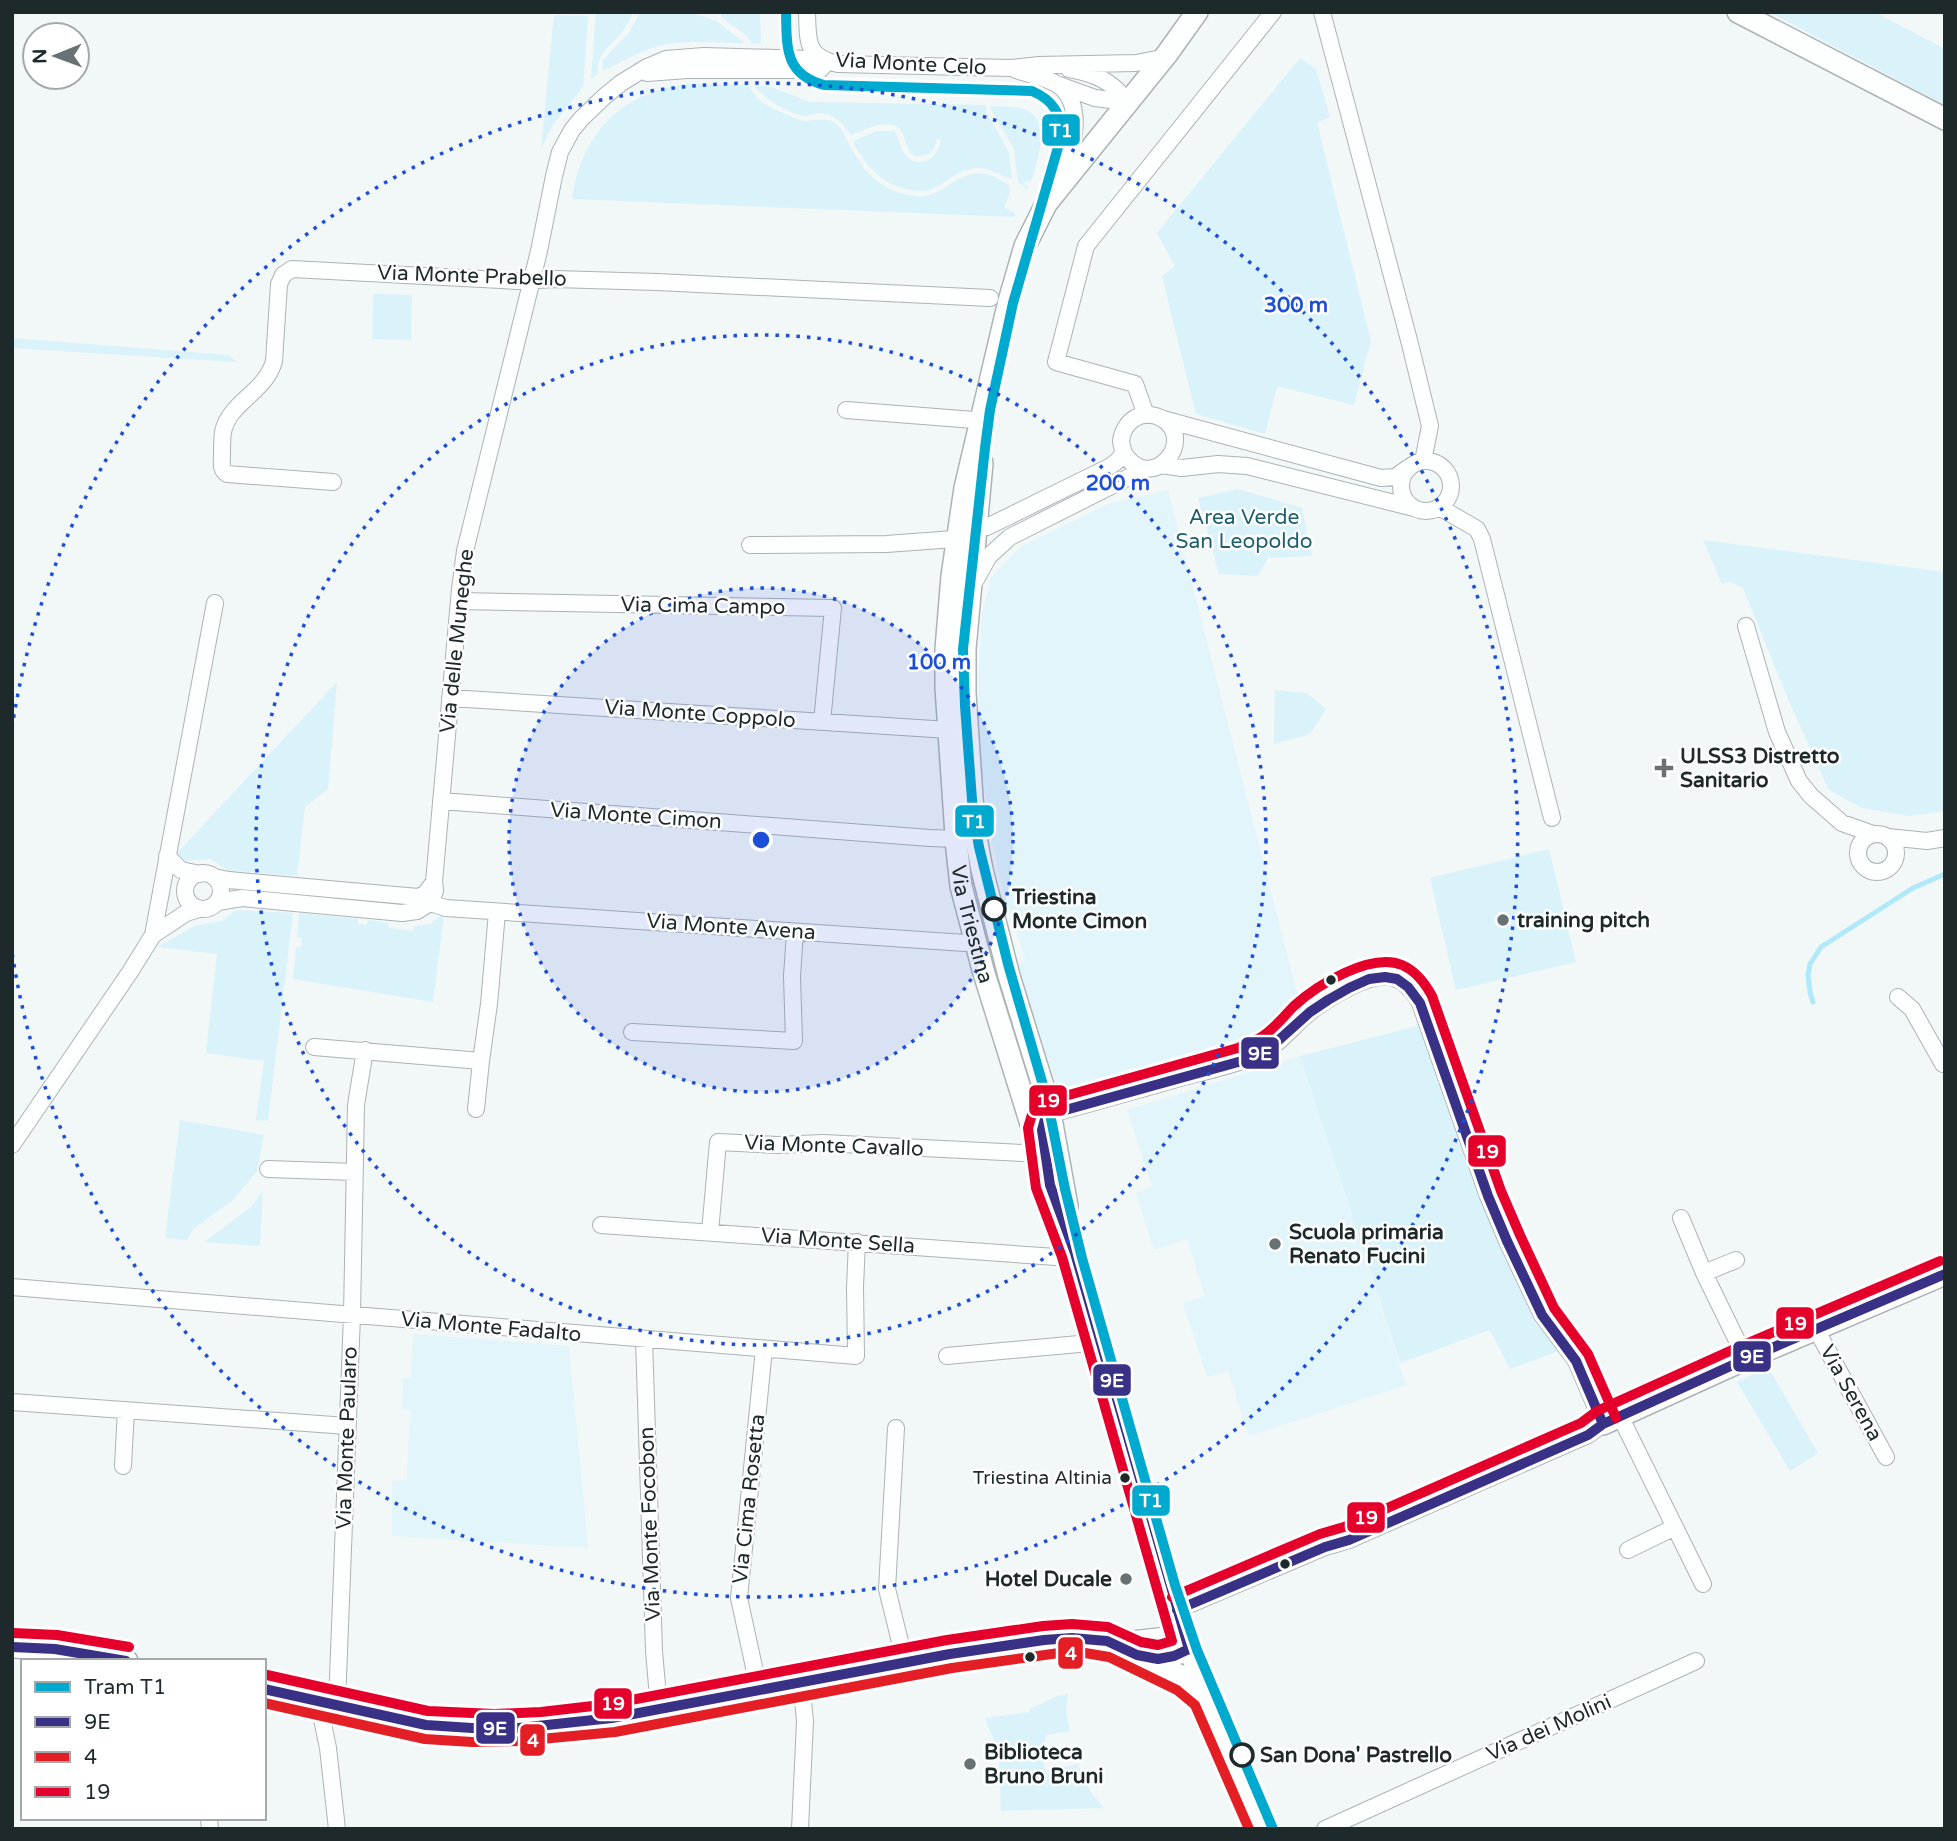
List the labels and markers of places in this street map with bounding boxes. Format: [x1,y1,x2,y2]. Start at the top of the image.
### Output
place label: ULSS3 Distretto Sanitario [1680,744,1840,793]
marker: ULSS3 Distretto Sanitario [1654,758,1674,778]
centre of rings [749,828,773,852]
place label: Triestina Monte Cimon [1011,885,1147,934]
marker: Triestina Monte Cimon [982,897,1006,921]
place label: training pitch [1517,908,1650,933]
marker: training pitch [1495,912,1511,928]
unlabelled marker [1324,973,1338,987]
place label: Scuola primaria Renato Fucini [1289,1220,1444,1269]
marker: Scuola primaria Renato Fucini [1267,1236,1283,1252]
place label: Triestina Altinia [973,1467,1112,1489]
marker: Triestina Altinia [1118,1471,1132,1485]
unlabelled marker [1278,1557,1292,1571]
place label: Hotel Ducale [985,1567,1112,1592]
marker: Hotel Ducale [1118,1571,1134,1587]
unlabelled marker [1023,1650,1037,1664]
place label: Biblioteca Bruno Bruni [984,1740,1104,1789]
marker: San Dona' Pastrello [1230,1743,1254,1767]
place label: San Dona' Pastrello [1260,1743,1452,1768]
marker: Biblioteca Bruno Bruni [962,1756,978,1772]

